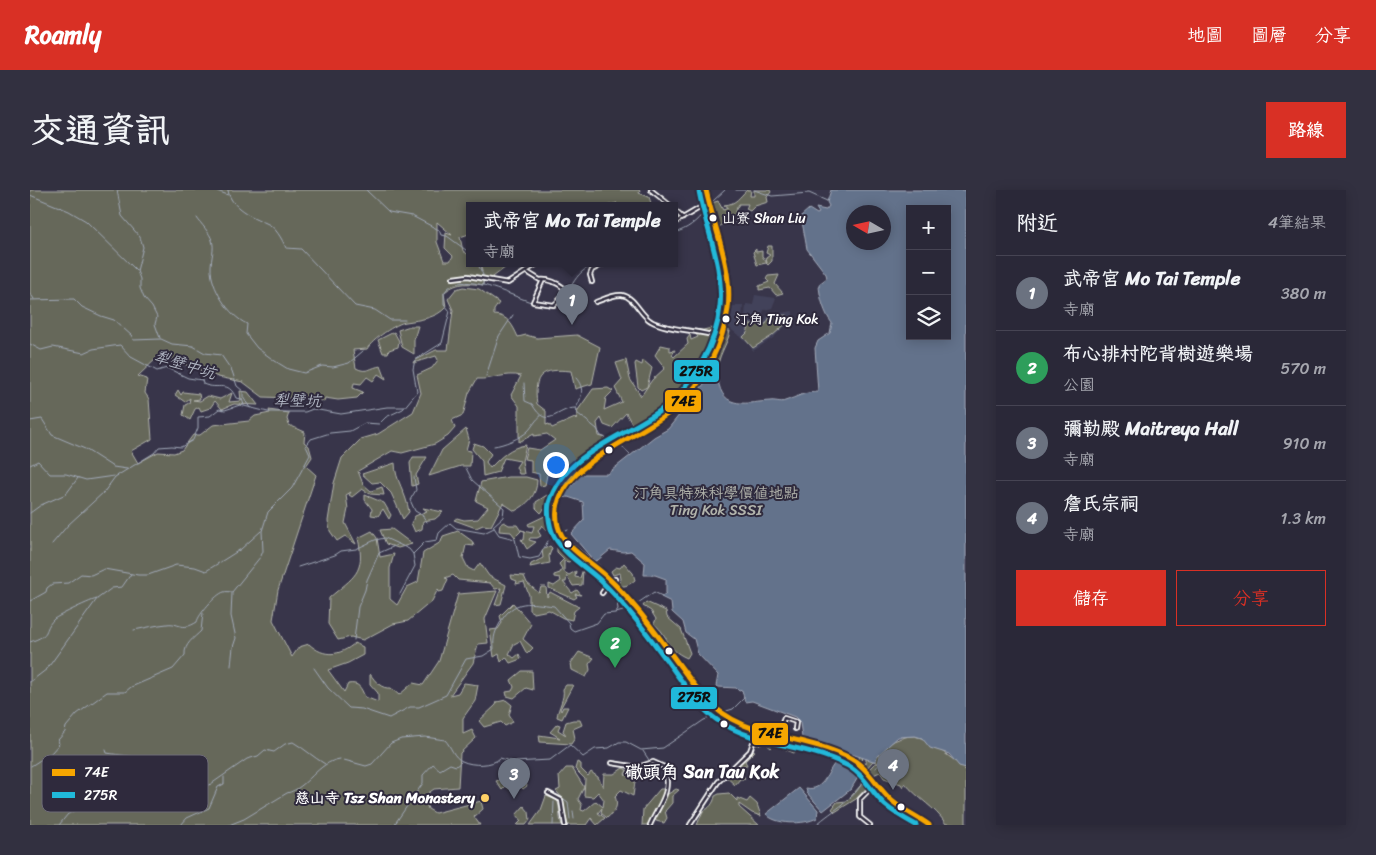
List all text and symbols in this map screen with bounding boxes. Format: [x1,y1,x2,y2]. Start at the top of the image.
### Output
text: Roamly [25,14,101,56]
text: 地圖 [1187,19,1223,51]
text: 圖層 [1251,19,1287,51]
text: 分享 [1315,19,1351,51]
text: 交通資訊 [30,99,170,161]
button: 路線 [1266,102,1346,158]
popup [466,202,678,267]
text: 武帝宮 Mo Tai Temple [483,204,661,237]
text: 附近 [1016,204,1058,242]
north arrow [846,205,891,250]
map controls [906,205,951,340]
button: + [906,205,951,250]
place label: 山寮 Shan Liu [722,206,806,231]
text: 4筆結果 [1268,208,1326,237]
marker: 山寮 Shan Liu [708,213,718,223]
text: 寺廟 [483,237,515,266]
button: − [906,250,951,295]
text: 武帝宮 Mo Tai Temple [1063,262,1240,295]
text: 1 [1029,279,1035,308]
text: 380 m [1281,279,1326,308]
pin: 1 [556,284,588,325]
button: layers [906,295,951,340]
text: 寺廟 [1063,295,1095,324]
place label: 汀角 Ting Kok [735,307,819,332]
marker: 汀角 Ting Kok [721,314,731,324]
text: 布心排村陀背樹遊樂場 [1063,337,1253,370]
water label: 犁壁中坑 [150,341,222,388]
text: 2 [1027,354,1037,383]
text: 570 m [1281,354,1326,383]
line badge: 275R [673,359,720,383]
text: 275R [678,359,713,384]
text: 公園 [1063,370,1095,399]
water label: 犁壁坑 [273,386,323,415]
line badge: 74E [664,389,702,413]
text: 74E [671,389,696,414]
text: 彌勒殿 Maitreya Hall [1063,412,1239,445]
text: 3 [1028,429,1036,458]
text: 910 m [1283,429,1326,458]
unlabelled marker [604,445,614,455]
text: 寺廟 [1063,445,1095,474]
your location [543,452,569,478]
park label: 汀角具特殊科學價值地點 Ting Kok SSSI [633,480,799,523]
text: 詹氏宗祠 [1063,487,1139,520]
text: 4 [1027,504,1037,533]
text: 1.3 km [1281,504,1326,533]
text: 寺廟 [1063,520,1095,549]
unlabelled marker [563,539,573,549]
button: 儲存 [1016,570,1166,626]
button: 分享 [1176,570,1326,626]
pin: 2 [599,627,631,668]
unlabelled marker [664,646,674,656]
text: 275R [676,685,711,710]
line badge: 275R [670,686,718,710]
unlabelled marker [719,719,729,729]
text: 74E [758,721,783,746]
line badge: 74E [751,722,789,746]
pin: 4 [877,749,909,790]
legend [42,755,208,812]
district label: 䃟頭角 San Tau Kok [625,756,780,788]
pin: 3 [498,758,530,799]
text: 74E [84,760,110,785]
text: 275R [84,783,118,808]
place label: 慈山寺 Tsz Shan Monastery [295,785,475,811]
marker: 慈山寺 Tsz Shan Monastery [479,792,491,804]
unlabelled marker [896,802,906,812]

